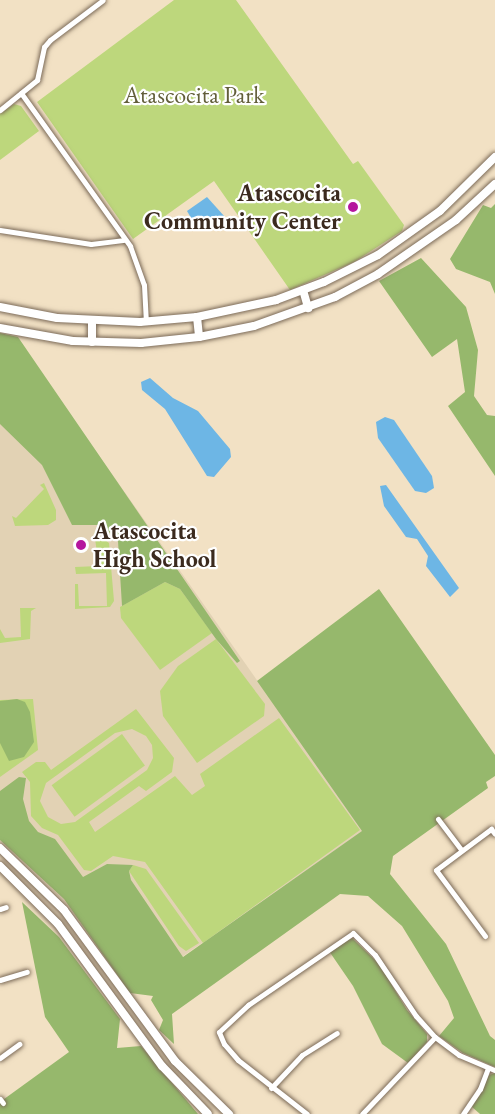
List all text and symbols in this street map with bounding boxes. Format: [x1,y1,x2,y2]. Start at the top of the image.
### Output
park label: Atascocita Park [123,81,265,109]
place label: Atascocita Community Center [144,179,341,235]
marker: Atascocita Community Center [346,200,360,214]
place label: Atascocita High School [93,517,216,573]
marker: Atascocita High School [74,538,88,552]

